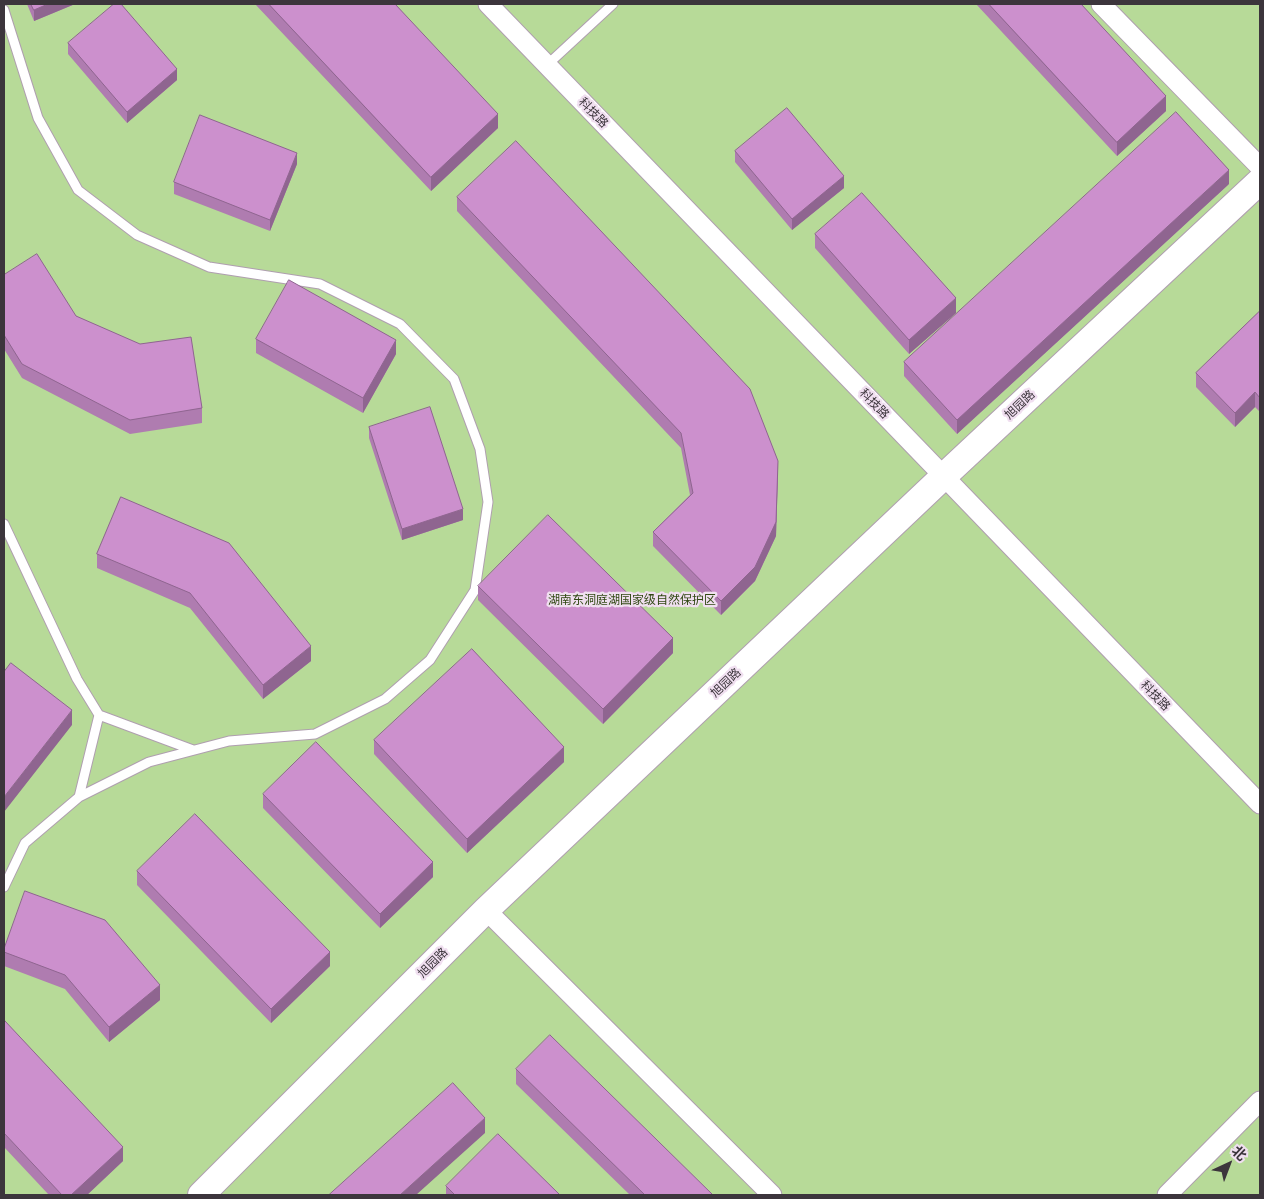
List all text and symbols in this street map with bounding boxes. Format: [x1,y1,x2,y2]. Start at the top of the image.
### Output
street label: 科技路 [575,95,611,131]
street label: 科技路 [856,386,892,422]
street label: 旭园路 [1002,387,1038,423]
park label: 湖南东洞庭湖国家级自然保护区 [548,593,716,607]
street label: 旭园路 [708,665,744,701]
street label: 科技路 [1137,678,1173,714]
street label: 旭园路 [415,945,451,981]
north arrow [1204,1139,1254,1189]
text: 北 [1228,1142,1250,1164]

